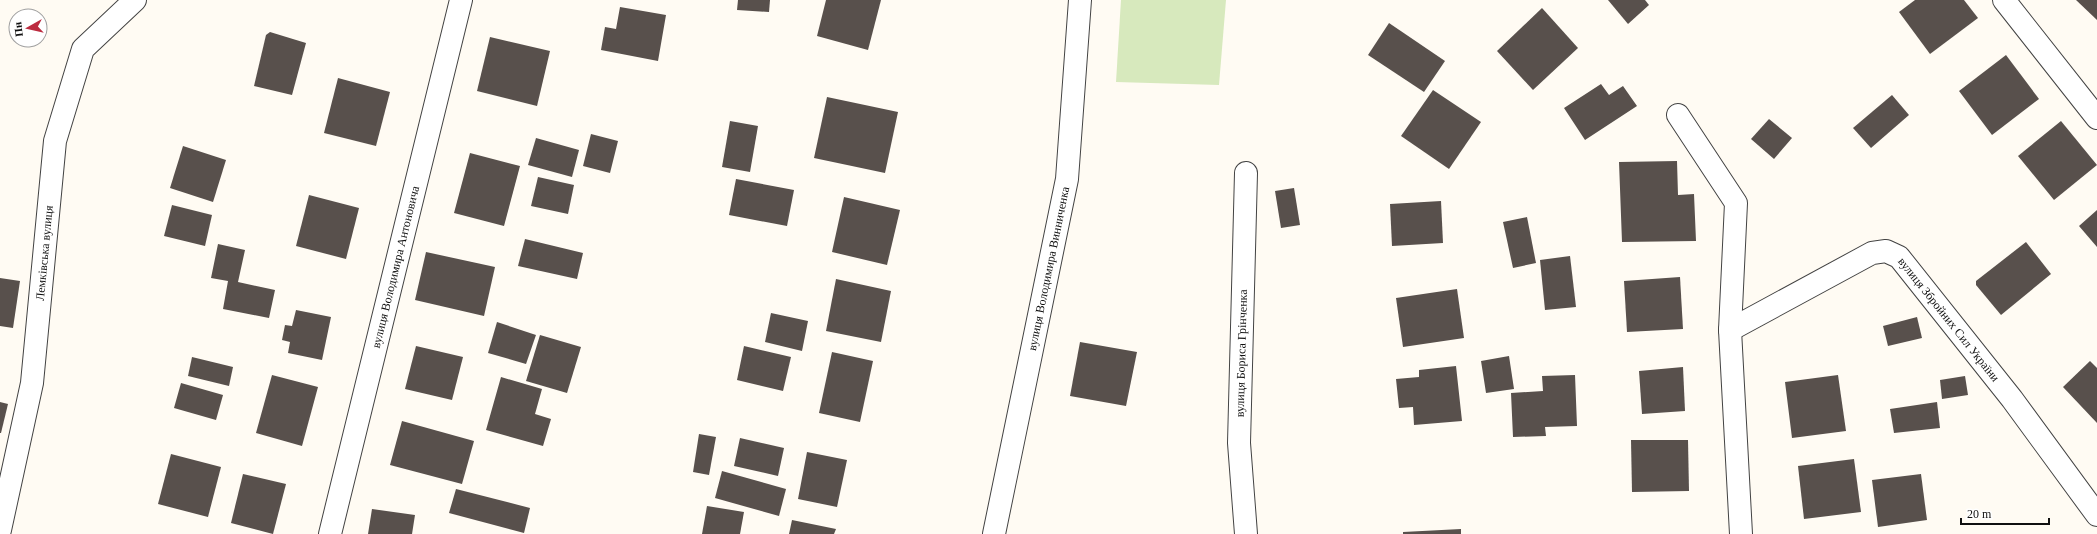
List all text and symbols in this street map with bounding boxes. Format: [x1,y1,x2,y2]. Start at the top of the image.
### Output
north arrow [8,8,48,48]
text: Пн [11,21,25,38]
street label: вулиця Володимира Антоновича [369,184,422,349]
street label: вулиця Володимира Винниченка [1025,185,1072,352]
street label: Лемківська вулиця [33,204,56,301]
street label: вулиця Збройних Сил України [1895,255,2003,385]
street label: вулиця Бориса Грінченка [1233,288,1250,417]
scale bar [1961,500,2049,526]
text: 20 m [1967,507,1992,521]

